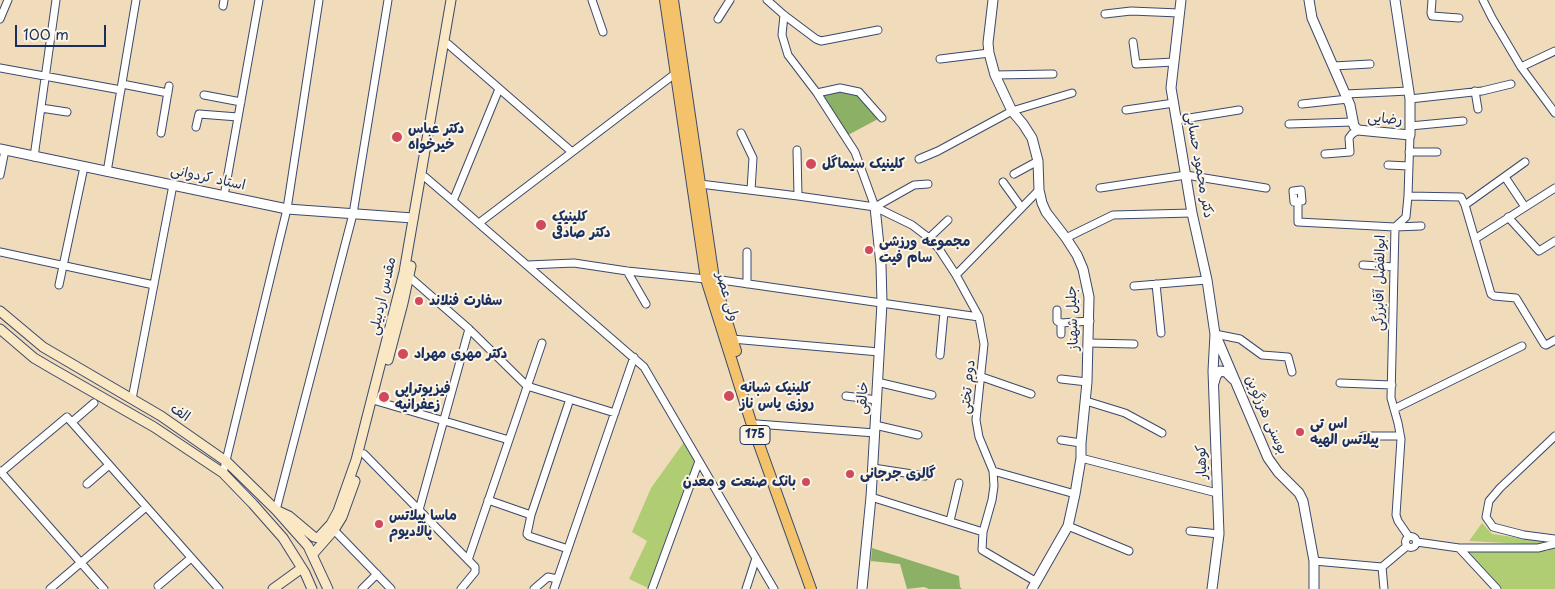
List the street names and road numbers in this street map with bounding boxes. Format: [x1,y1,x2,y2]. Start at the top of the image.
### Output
street label: رضایی [1367,109,1403,129]
street label: دکتر محمود حسابی [1181,111,1217,219]
street label: استاد کردوانی [169,162,247,194]
street label: ابوالفضل آقابزرگی [1371,235,1389,331]
street label: مقدس اردبیلی [366,255,400,337]
street label: ولی عصر [712,270,742,324]
street label: جلیل شهناز [1063,285,1083,351]
street label: دوم تختی [957,359,979,415]
street label: بوسنی هرزگوین [1241,373,1291,457]
street label: خالقی [854,381,872,415]
street label: الف [167,400,193,426]
road number: 175 [740,426,770,444]
street label: کوهیار [1193,444,1211,480]

